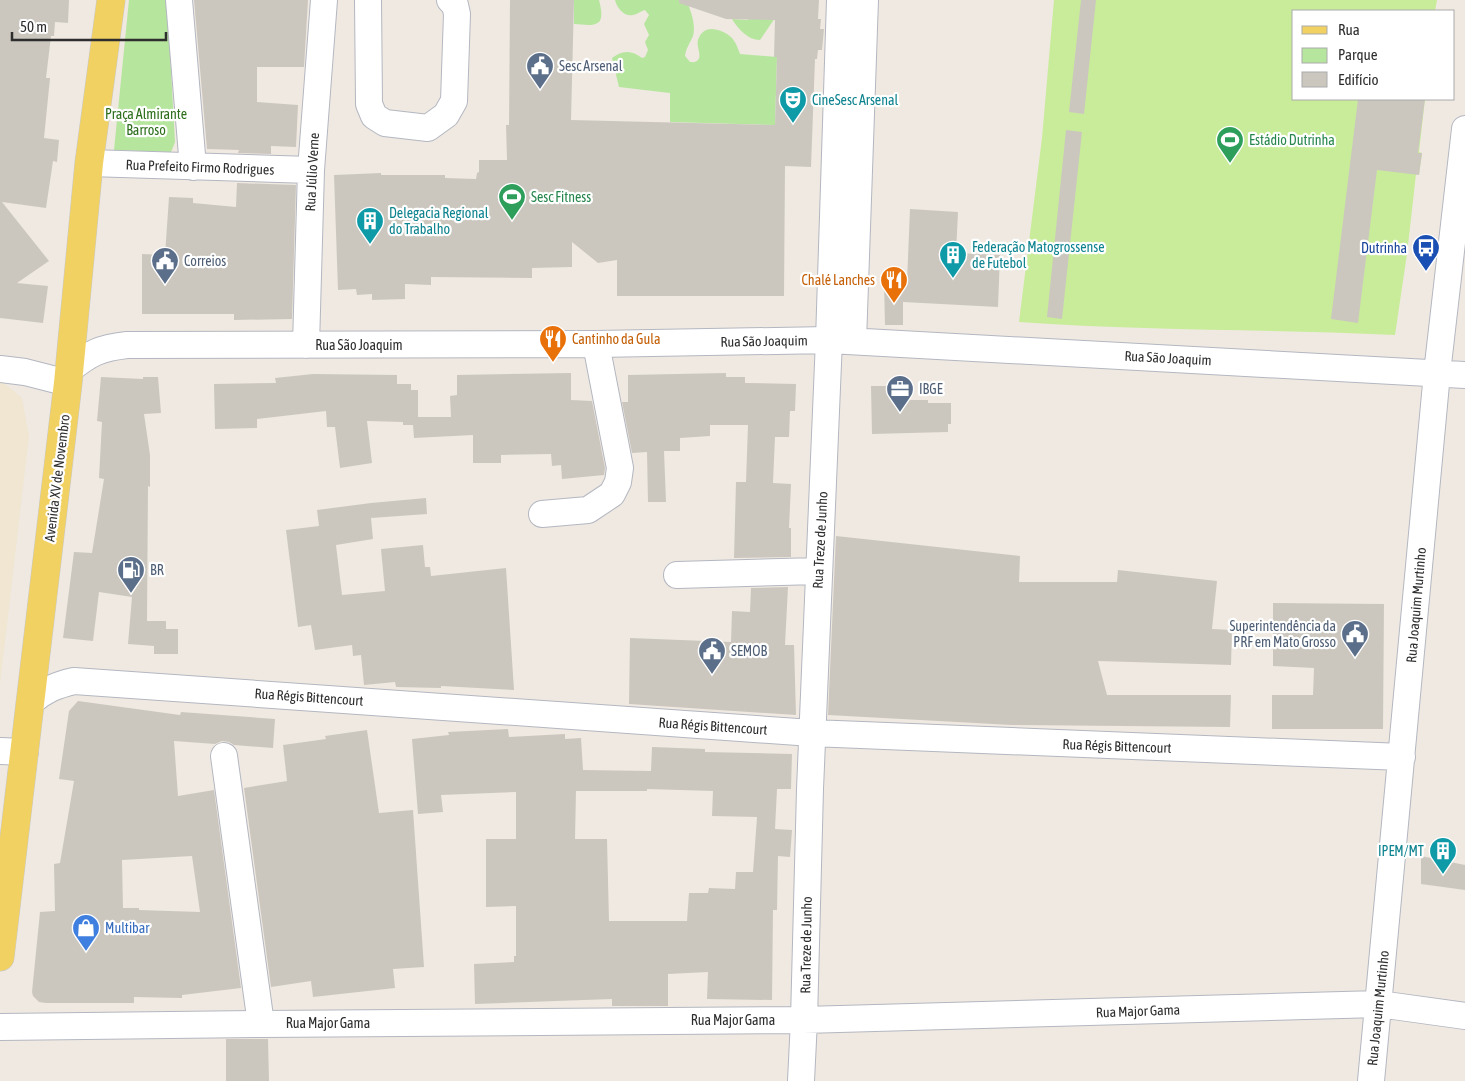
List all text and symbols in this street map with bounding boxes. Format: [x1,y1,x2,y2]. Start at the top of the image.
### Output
scale bar [12,10,166,42]
legend [1292,10,1455,100]
text: 50 m [20,18,47,35]
text: Rua [1338,21,1360,38]
text: Parque [1338,46,1378,63]
public building icon: Sesc Arsenal [525,51,555,90]
place label: Sesc Arsenal [559,58,623,74]
text: Edifício [1338,71,1379,88]
theatre icon: CineSesc Arsenal [778,85,808,124]
place label: CineSesc Arsenal [812,92,899,108]
park label: Praça Almirante Barroso [105,106,187,138]
sports icon: Estádio Dutrinha [1215,125,1245,164]
street label: Rua Júlio Verne [302,132,322,212]
place label: Estádio Dutrinha [1249,132,1335,148]
street label: Rua Prefeito Firmo Rodrigues [125,156,275,178]
sports icon: Sesc Fitness [497,182,527,221]
place label: Sesc Fitness [531,189,591,205]
place label: Delegacia Regional do Trabalho [389,205,489,237]
building icon: Delegacia Regional do Trabalho [355,206,385,245]
bus stop icon: Dutrinha [1411,233,1441,272]
place label: Federação Matogrossense de Futebol [972,239,1105,271]
building icon: Federação Matogrossense de Futebol [938,240,968,279]
place label: Dutrinha [1361,240,1407,256]
public building icon: Correios [150,246,180,285]
place label: Correios [184,253,226,269]
restaurant icon: Chalé Lanches [879,265,909,304]
place label: Chalé Lanches [802,272,875,288]
restaurant icon: Cantinho da Gula [538,324,568,363]
place label: Cantinho da Gula [572,331,660,347]
street label: Rua São Joaquim [720,332,808,350]
street label: Rua São Joaquim [315,337,403,353]
street label: Rua São Joaquim [1124,348,1212,368]
office icon: IBGE [885,374,915,413]
place label: IBGE [919,381,943,397]
street label: Avenida XV de Novembro [41,413,73,543]
street label: Rua Treze de Junho [809,491,831,589]
street label: Rua Joaquim Murtinho [1403,547,1429,663]
fuel station icon: BR [116,555,146,594]
place label: BR [150,562,164,578]
place label: Superintendência da PRF em Mato Grosso [1229,618,1336,650]
public building icon: Superintendência da PRF em Mato Grosso [1340,619,1370,658]
public building icon: SEMOB [697,636,727,675]
place label: SEMOB [731,643,767,659]
street label: Rua Régis Bittencourt [254,685,364,709]
street label: Rua Régis Bittencourt [658,714,768,738]
street label: Rua Régis Bittencourt [1062,736,1172,756]
building icon: IPEM/MT [1428,836,1458,875]
place label: IPEM/MT [1378,843,1424,859]
street label: Rua Treze de Junho [797,896,815,994]
shop icon: Multibar [71,913,101,952]
place label: Multibar [105,920,150,936]
street label: Rua Joaquim Murtinho [1364,950,1392,1066]
street label: Rua Major Gama [1096,1002,1180,1020]
street label: Rua Major Gama [691,1012,775,1028]
street label: Rua Major Gama [286,1015,370,1031]

